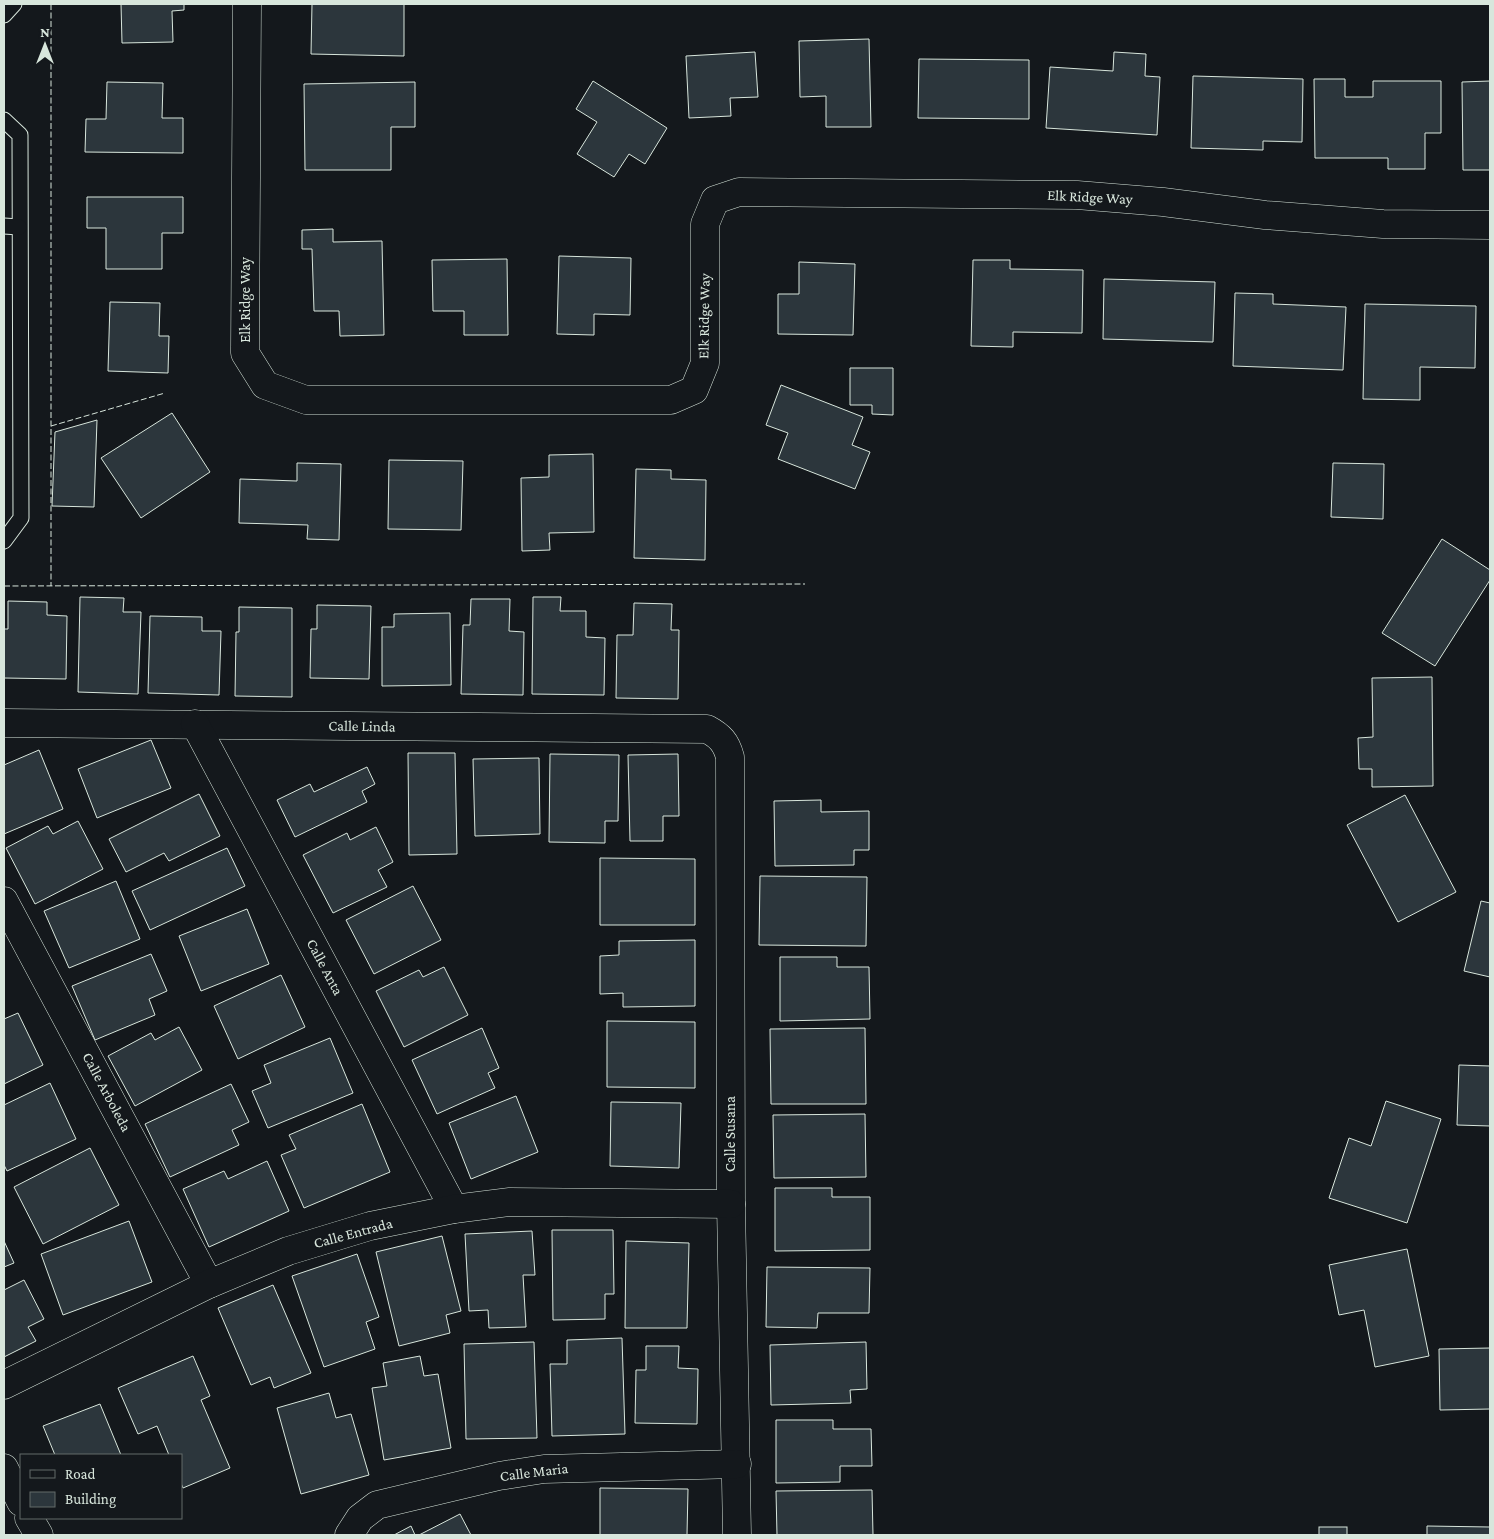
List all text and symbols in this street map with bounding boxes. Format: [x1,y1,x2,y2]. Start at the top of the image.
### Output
north arrow [20,20,70,70]
text: N [40,24,50,40]
street label: Elk Ridge Way [1047,187,1133,208]
street label: Elk Ridge Way [237,257,254,343]
street label: Elk Ridge Way [695,273,714,359]
street label: Calle Linda [328,717,396,735]
street label: Calle Anta [304,936,347,998]
street label: Calle Arboleda [79,1050,135,1134]
street label: Calle Susana [722,1096,738,1172]
street label: Calle Entrada [312,1215,394,1251]
legend [20,1454,182,1519]
street label: Calle Maria [499,1460,569,1484]
text: Road [65,1466,96,1482]
text: Building [65,1491,116,1508]

